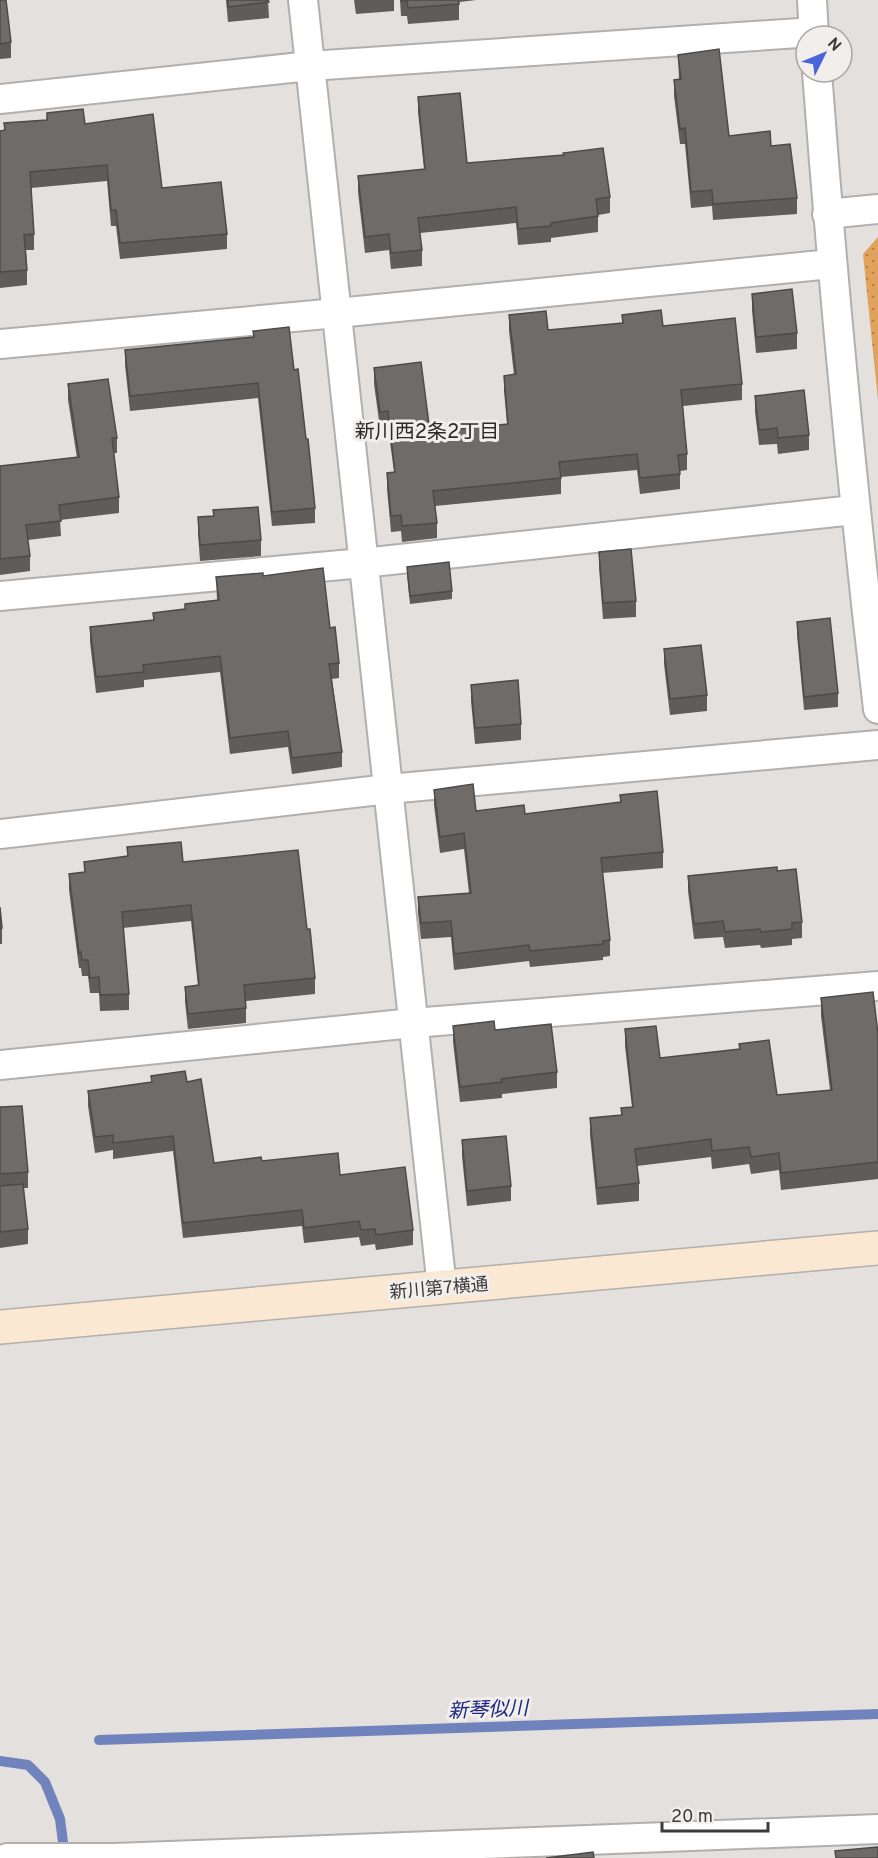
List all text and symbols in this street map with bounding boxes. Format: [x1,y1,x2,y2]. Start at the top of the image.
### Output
north arrow [794,24,854,84]
text: N [822,34,845,56]
district label: 新川西2条2丁目 [355,420,499,446]
street label: 新川第7横通 [389,1274,490,1305]
water label: 新琴似川 [448,1697,530,1725]
scale bar [662,1795,768,1833]
text: 20 m [671,1806,713,1829]

